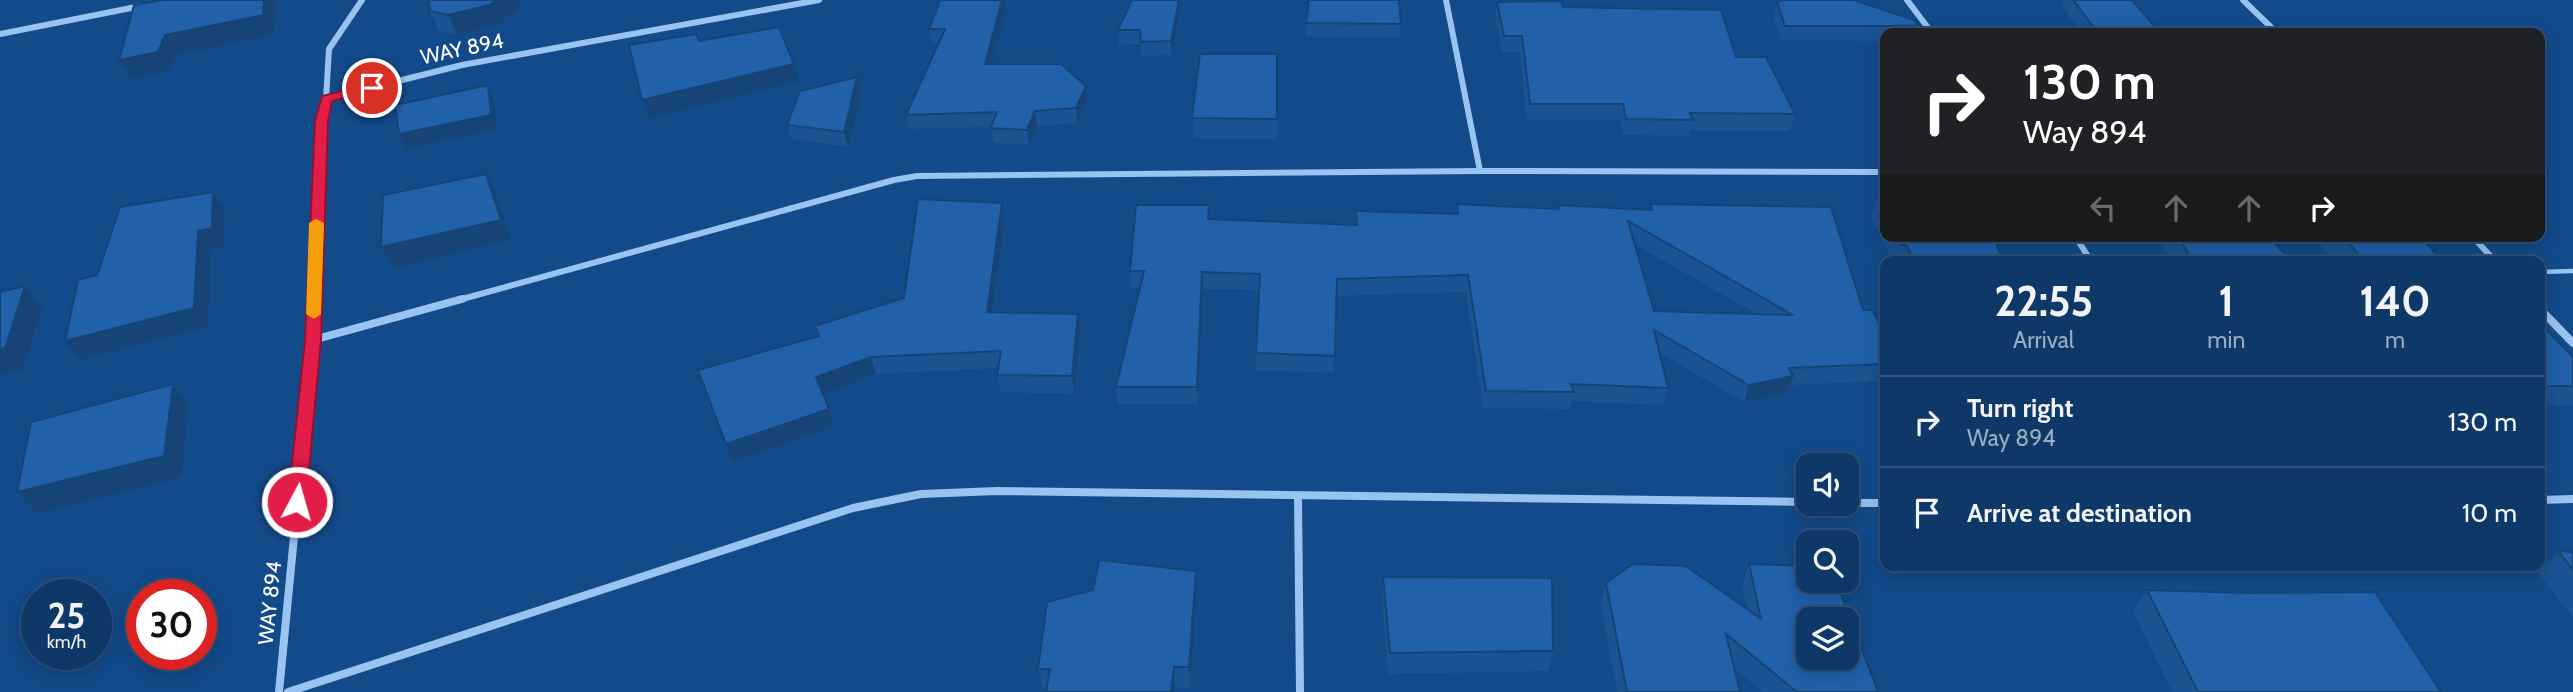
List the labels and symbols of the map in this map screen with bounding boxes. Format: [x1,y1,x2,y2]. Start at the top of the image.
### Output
street label: WAY 894 [418,28,506,69]
pin [342,58,402,118]
position arrow [260,465,334,539]
street label: WAY 894 [253,560,286,646]
speed limit sign: 30 [126,579,217,670]

